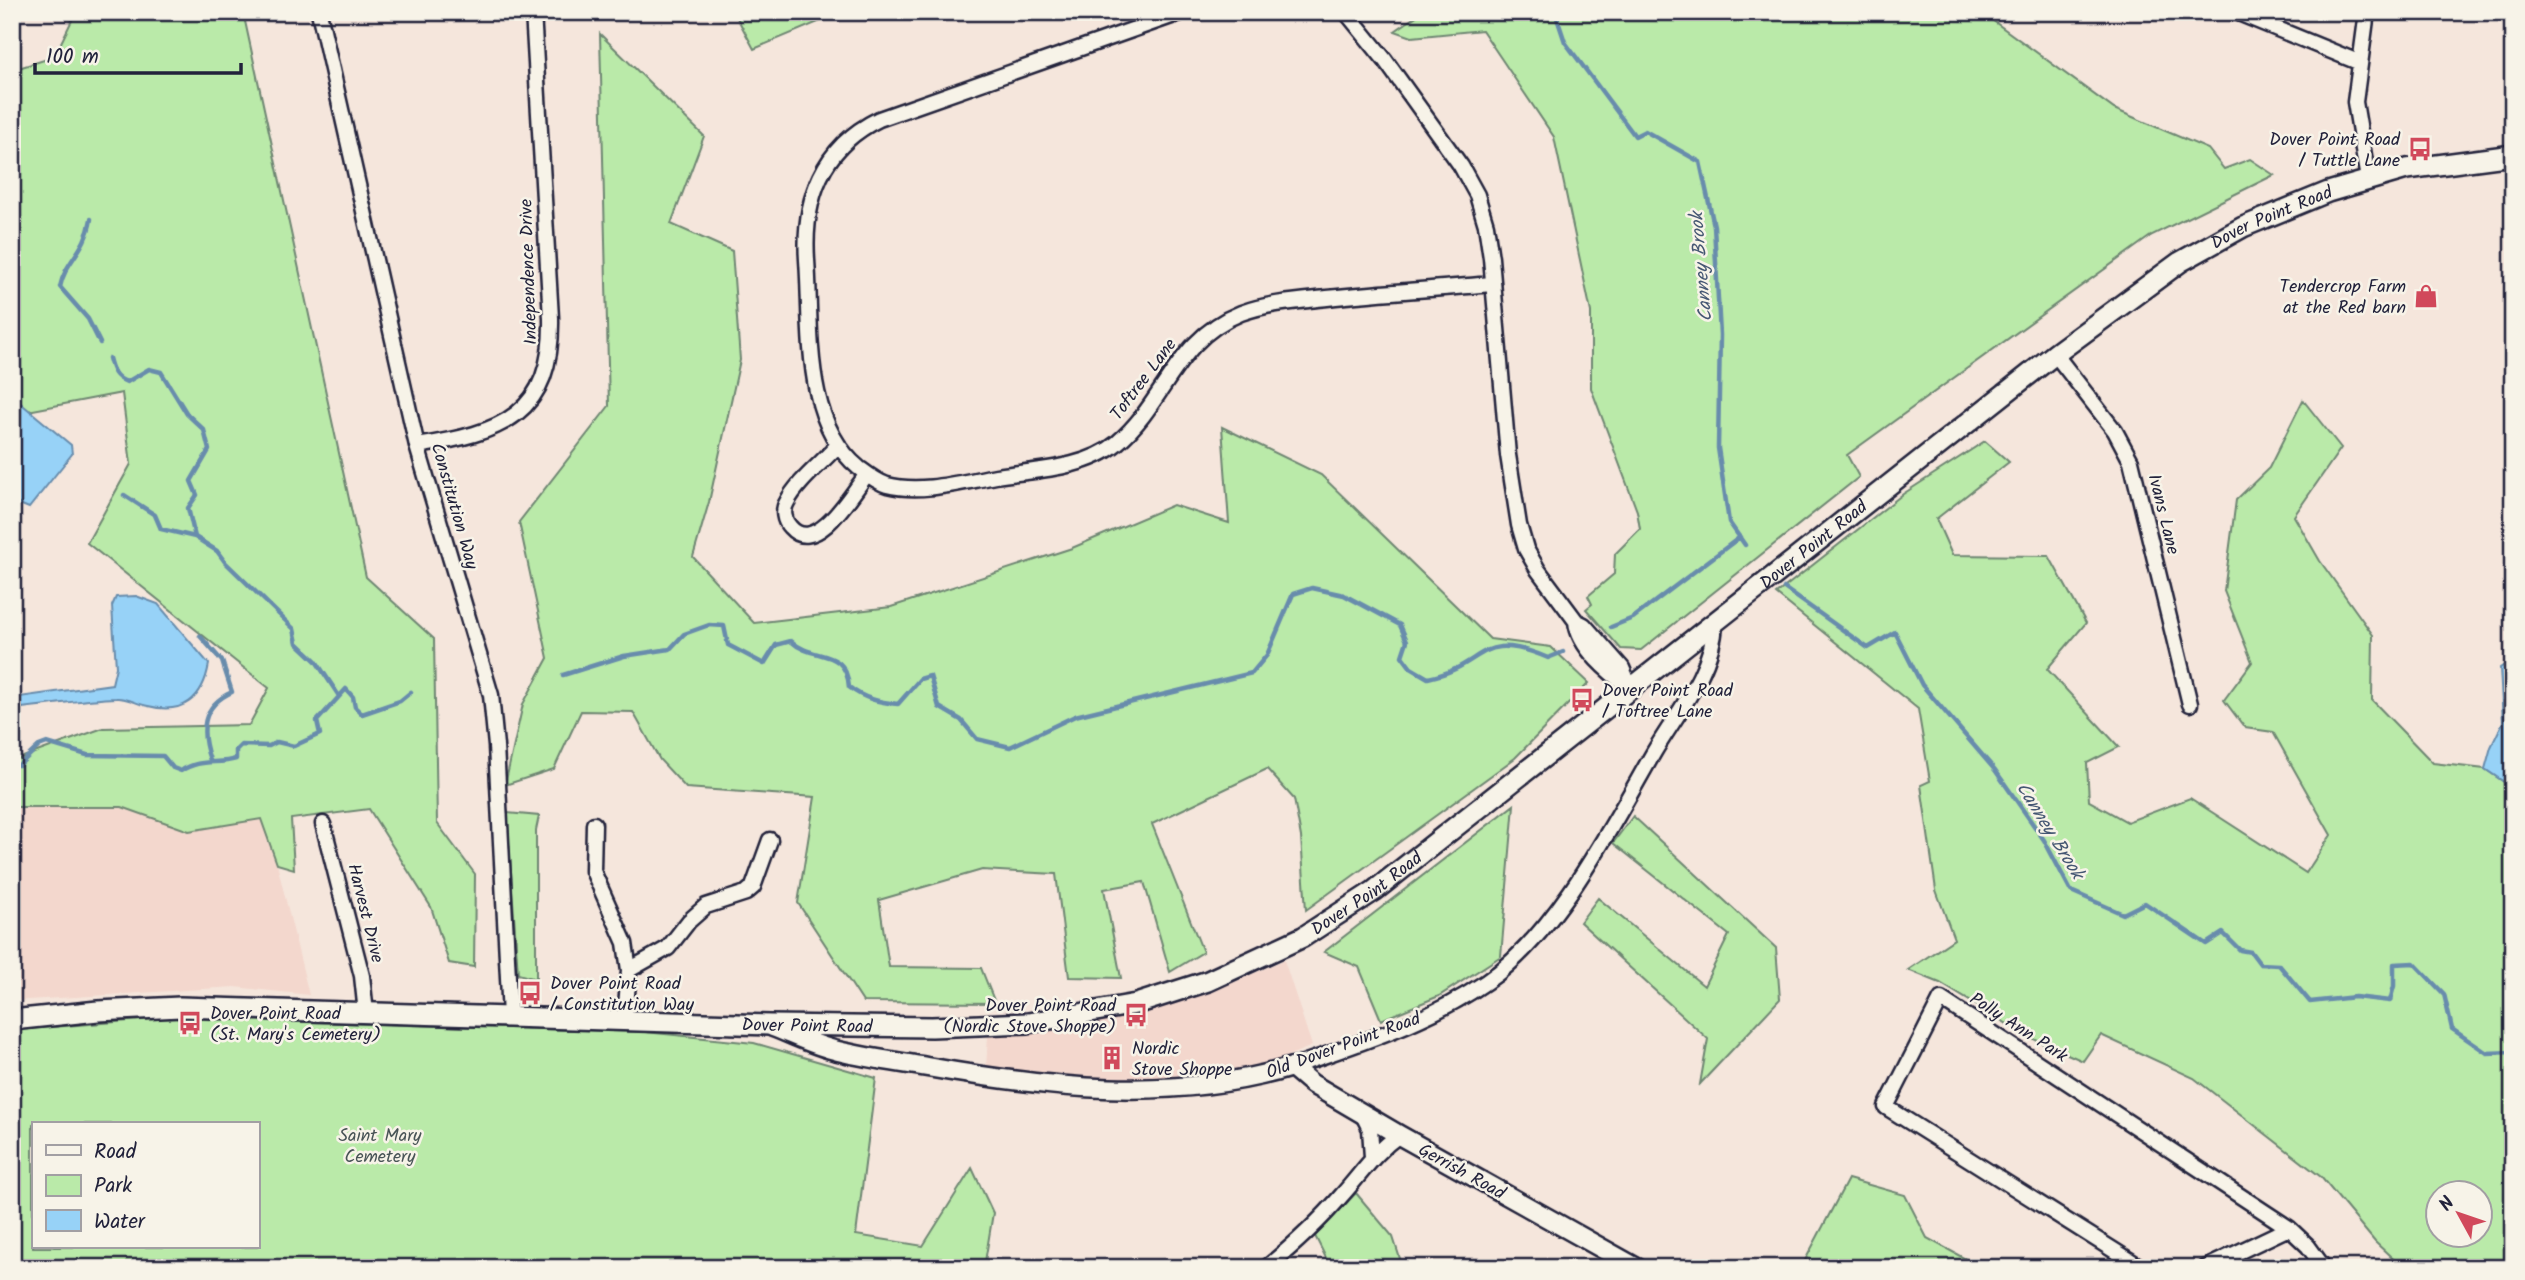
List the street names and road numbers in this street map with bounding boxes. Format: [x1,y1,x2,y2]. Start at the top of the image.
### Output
street label: Dover Point Road [2206,178,2338,258]
street label: Independence Drive [512,198,547,345]
street label: Toftree Lane [1103,332,1185,427]
street label: Constitution Way [422,440,486,574]
street label: Ivans Lane [2139,471,2187,558]
street label: Dover Point Road [1754,493,1875,598]
street label: Dover Point Road [1306,844,1430,944]
street label: Harvest Drive [338,861,391,966]
street label: Polly Ann Park [1963,985,2074,1071]
street label: Old Dover Point Road [1262,1005,1426,1088]
street label: Dover Point Road [741,1011,874,1042]
street label: Gerrish Road [1412,1136,1511,1209]

